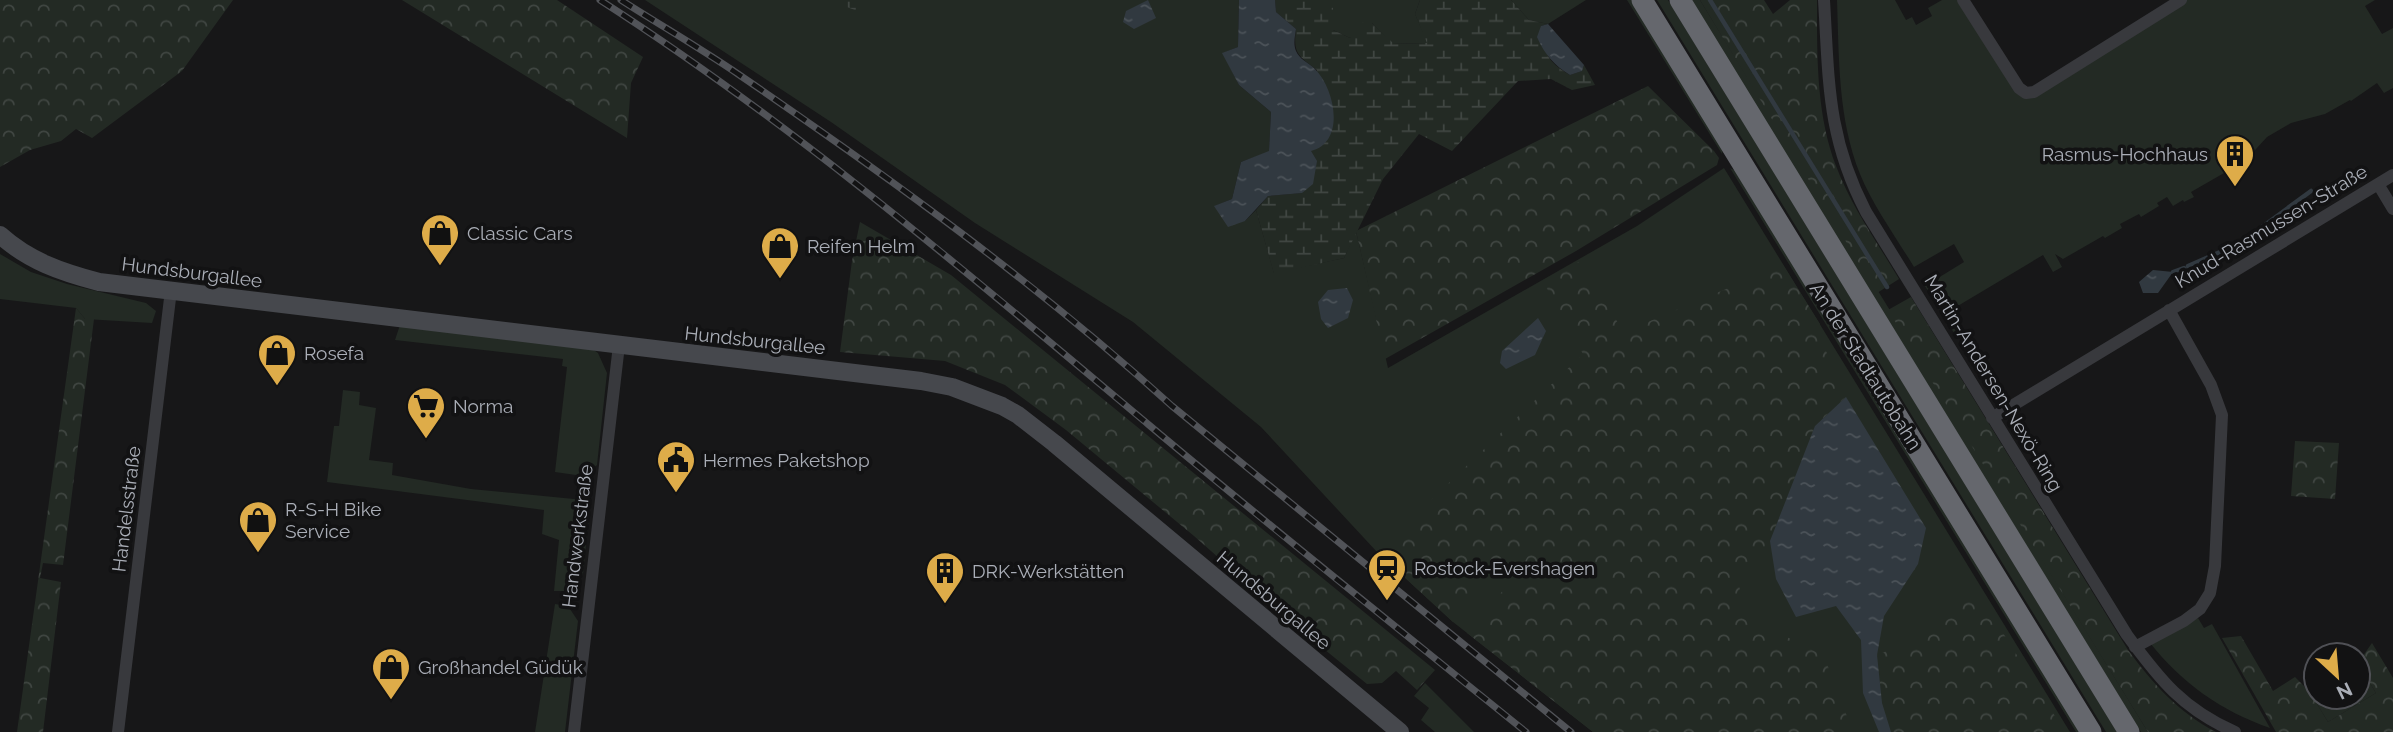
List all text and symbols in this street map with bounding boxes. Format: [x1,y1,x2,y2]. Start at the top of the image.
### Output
building icon: Rasmus-Hochhaus [2214,133,2256,188]
place label: Rasmus-Hochhaus [2042,143,2208,165]
street label: Knud-Rasmussen-Straße [2171,160,2371,292]
shop icon: Classic Cars [419,212,461,267]
place label: Classic Cars [467,222,573,244]
shop icon: Reifen Helm [759,225,801,280]
place label: Reifen Helm [807,235,915,257]
street label: Hundsburgallee [120,252,264,292]
street label: Martin-Andersen-Nexö-Ring [1920,271,2068,495]
street label: An der Stadtautobahn [1806,279,1926,453]
street label: Hundsburgallee [683,322,827,358]
shop icon: Rosefa [256,332,298,387]
place label: Rosefa [304,342,364,364]
supermarket icon: Norma [405,385,447,440]
place label: Norma [453,395,513,417]
public building icon: Hermes Paketshop [655,439,697,494]
street label: Handelsstraße [107,445,145,573]
place label: Hermes Paketshop [703,449,870,471]
street label: Handwerkstraße [557,463,597,609]
place label: R-S-H Bike Service [285,498,381,542]
shop icon: R-S-H Bike Service [237,499,279,554]
street label: Hundsburgallee [1213,546,1335,654]
station icon: Rostock-Evershagen [1366,547,1408,602]
building icon: DRK-Werkstätten [924,550,966,605]
place label: Rostock-Evershagen [1414,557,1595,579]
place label: DRK-Werkstätten [972,560,1124,582]
north arrow [2302,641,2372,711]
shop icon: Großhandel Güdük [370,646,412,701]
place label: Großhandel Güdük [418,656,583,678]
text: N [2333,678,2356,704]

